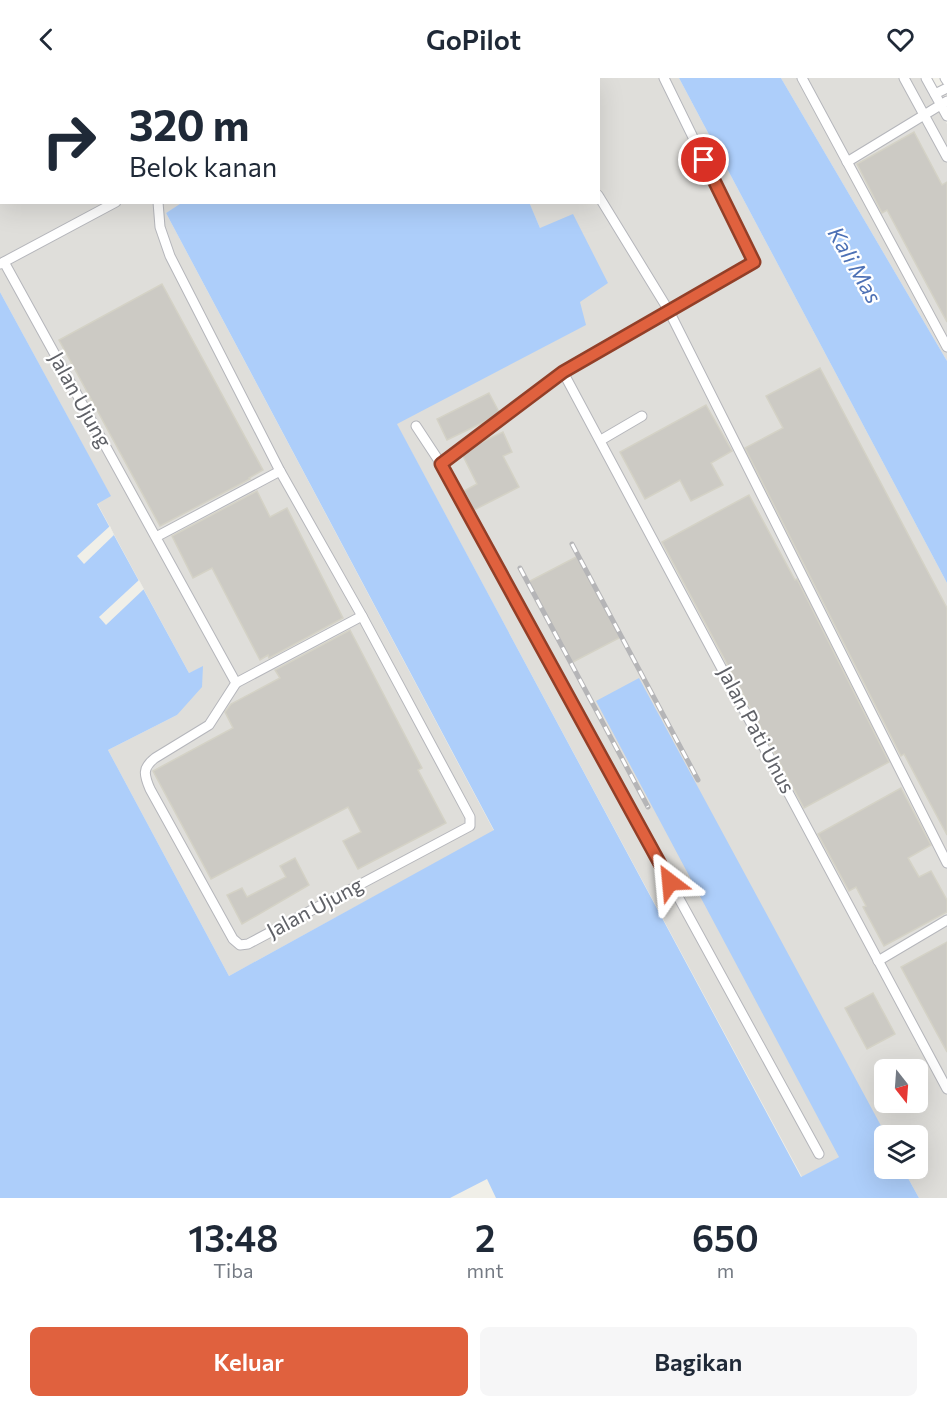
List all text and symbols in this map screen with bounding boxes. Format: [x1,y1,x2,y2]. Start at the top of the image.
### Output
icon: back [30,23,63,56]
text: GoPilot [426,23,521,56]
icon: heart [884,23,917,56]
text: 320 m [129,98,249,150]
icon: right [30,102,108,180]
pin [678,134,729,185]
icon: arrive [687,143,720,176]
text: Belok kanan [129,150,277,183]
water label: Kali Mas [823,222,888,308]
street label: Jalan Ujung [45,347,118,451]
street label: Jalan Pati Unus [713,661,801,797]
position arrow [638,850,702,914]
street label: Jalan Ujung [262,871,367,942]
north arrow [874,1059,928,1113]
map controls [874,1059,928,1179]
button: layers [874,1125,928,1179]
text: 13:48 [188,1215,278,1259]
text: 2 [475,1215,495,1259]
text: 650 [692,1215,759,1259]
text: Tiba [213,1258,253,1282]
text: mnt [467,1258,504,1282]
text: m [717,1258,734,1282]
button: Keluar [30,1327,468,1396]
button: Bagikan [480,1327,917,1396]

